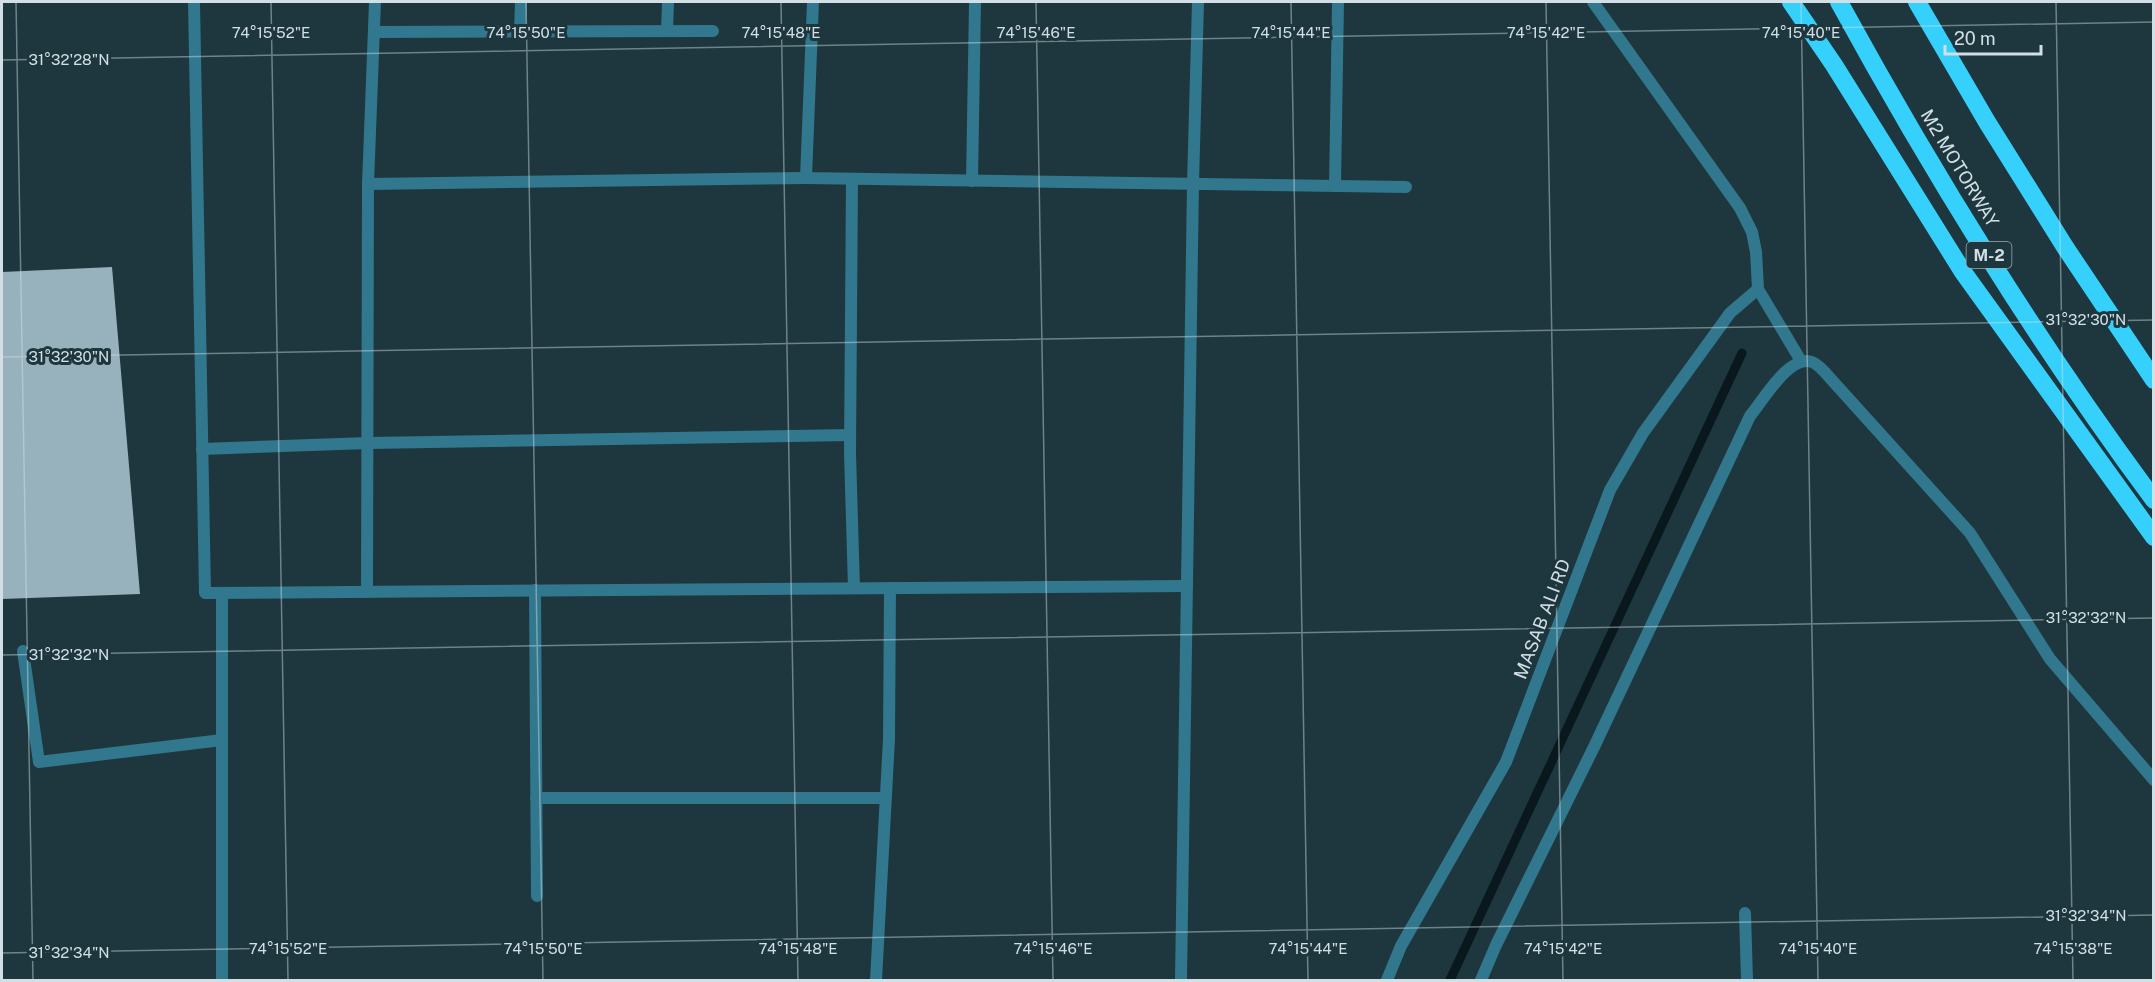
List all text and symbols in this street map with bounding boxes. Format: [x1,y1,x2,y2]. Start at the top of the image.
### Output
scale bar [1945,18,2041,56]
text: 74°15'52"E [232,24,310,41]
text: 74°15'50"E [487,24,565,41]
text: 74°15'48"E [741,24,821,41]
text: 74°15'46"E [997,24,1075,41]
text: 74°15'44"E [1252,24,1330,41]
text: 74°15'42"E [1507,24,1585,41]
text: 74°15'40"E [1762,24,1840,41]
text: 20 m [1954,28,1996,49]
text: 31°32'28"N [29,51,109,68]
street label: M2 MOTORWAY [1917,105,2003,231]
road number: M-2 [1966,242,2012,268]
text: 31°32'30"N [2046,311,2126,328]
text: 31°32'30"N [29,348,109,365]
street label: MASAB ALI RD [1509,556,1575,682]
text: 31°32'32"N [2046,609,2126,626]
text: 31°32'32"N [29,646,109,663]
text: 31°32'34"N [2045,907,2127,924]
text: 74°15'52"E [249,940,327,957]
text: 74°15'50"E [504,940,582,957]
text: 74°15'48"E [758,940,838,957]
text: 74°15'46"E [1014,940,1092,957]
text: 74°15'44"E [1269,940,1347,957]
text: 74°15'42"E [1524,940,1602,957]
text: 74°15'40"E [1779,940,1857,957]
text: 74°15'38"E [2033,940,2113,957]
text: 31°32'34"N [28,944,110,961]

